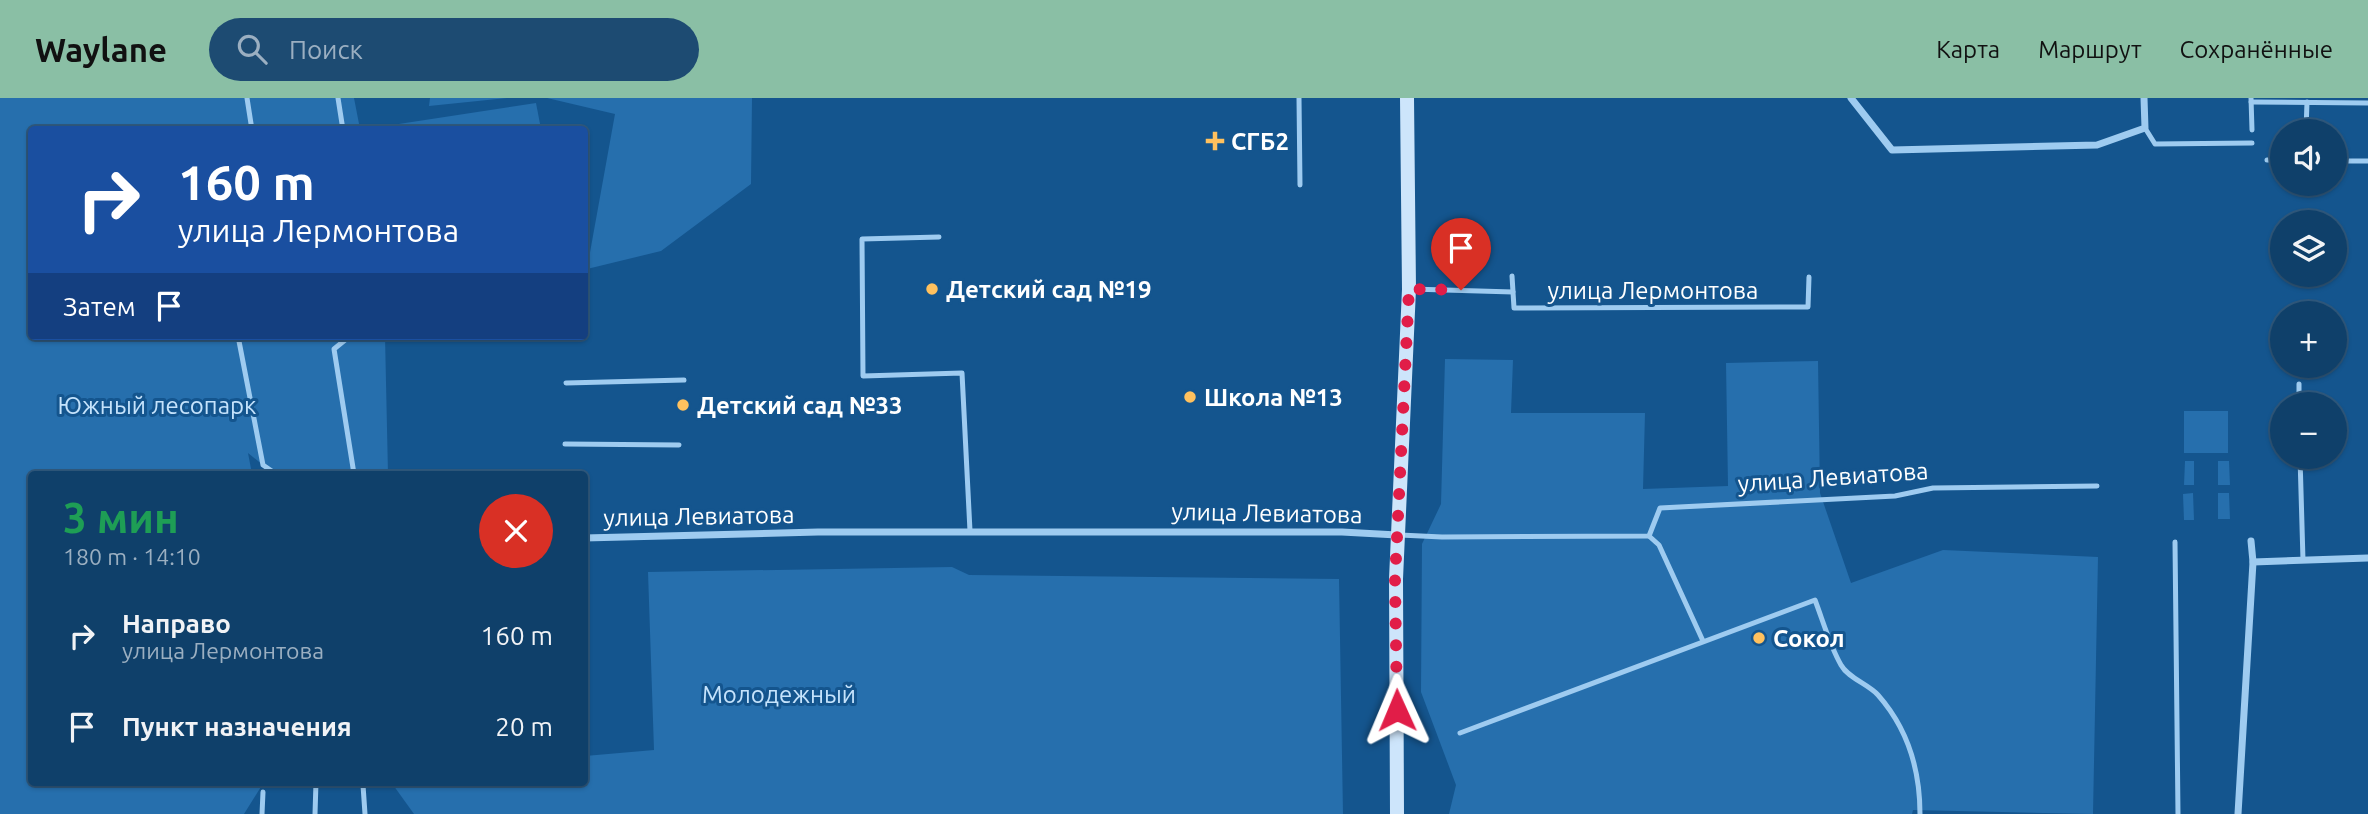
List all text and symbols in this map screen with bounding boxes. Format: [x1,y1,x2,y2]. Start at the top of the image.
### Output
search box [209,18,699,81]
icon: search [233,30,271,68]
text: Waylane [35,31,167,68]
text: Поиск [289,35,363,64]
text: Карта [1936,36,2000,63]
text: Маршрут [2038,36,2142,63]
text: Сохранённые [2180,36,2333,63]
map controls [2270,119,2347,469]
button: sound [2270,119,2347,196]
place label: СГБ2 [1231,128,1289,155]
marker: СГБ2 [1205,131,1225,151]
icon: right [63,154,154,245]
text: 160 m [178,154,315,209]
button: layers [2270,210,2347,287]
text: улица Лермонтова [178,212,459,248]
pin [1431,218,1491,290]
icon: arrive [1442,229,1480,267]
place label: Детский сад №19 [946,276,1152,303]
street label: улица Лермонтова [1548,277,1758,304]
marker: Детский сад №19 [924,281,940,297]
icon: arrive [150,287,188,325]
text: Затем [63,292,136,321]
button: + [2270,301,2347,378]
place label: Школа №13 [1204,384,1343,411]
marker: Школа №13 [1182,389,1198,405]
park label: Южный лесопарк [58,392,256,419]
place label: Детский сад №33 [697,392,903,419]
button: − [2270,392,2347,469]
marker: Детский сад №33 [675,397,691,413]
street label: улица Левиатова [1737,457,1929,497]
text: 3 мин [63,494,179,541]
button: close [479,494,553,568]
street label: улица Левиатова [1171,498,1363,528]
street label: улица Левиатова [603,501,795,531]
text: 180 m · 14:10 [63,544,201,569]
text: Направо [122,609,231,638]
icon: right [63,617,101,655]
text: 160 m [481,621,553,650]
place label: Сокол [1773,625,1845,652]
marker: Сокол [1751,630,1767,646]
text: улица Лермонтова [122,638,324,663]
position arrow [1360,673,1434,747]
park label: Молодежный [702,681,856,708]
icon: arrive [63,708,101,746]
text: Пункт назначения [122,712,352,741]
text: 20 m [495,712,553,741]

